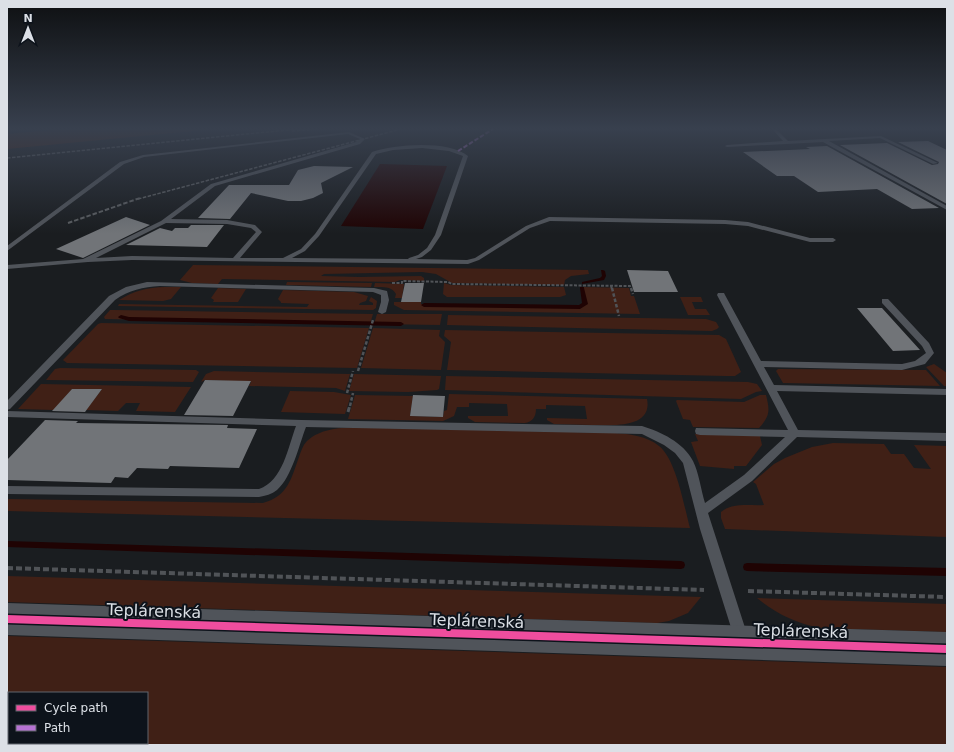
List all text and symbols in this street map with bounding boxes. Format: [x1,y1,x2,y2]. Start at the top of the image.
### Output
north arrow [8,8,48,48]
text: N [23,12,33,25]
street label: Teplárenská [105,600,202,622]
street label: Teplárenská [428,610,525,632]
street label: Teplárenská [752,620,849,642]
legend [8,692,148,744]
text: Cycle path [44,701,108,715]
text: Path [44,721,70,735]

